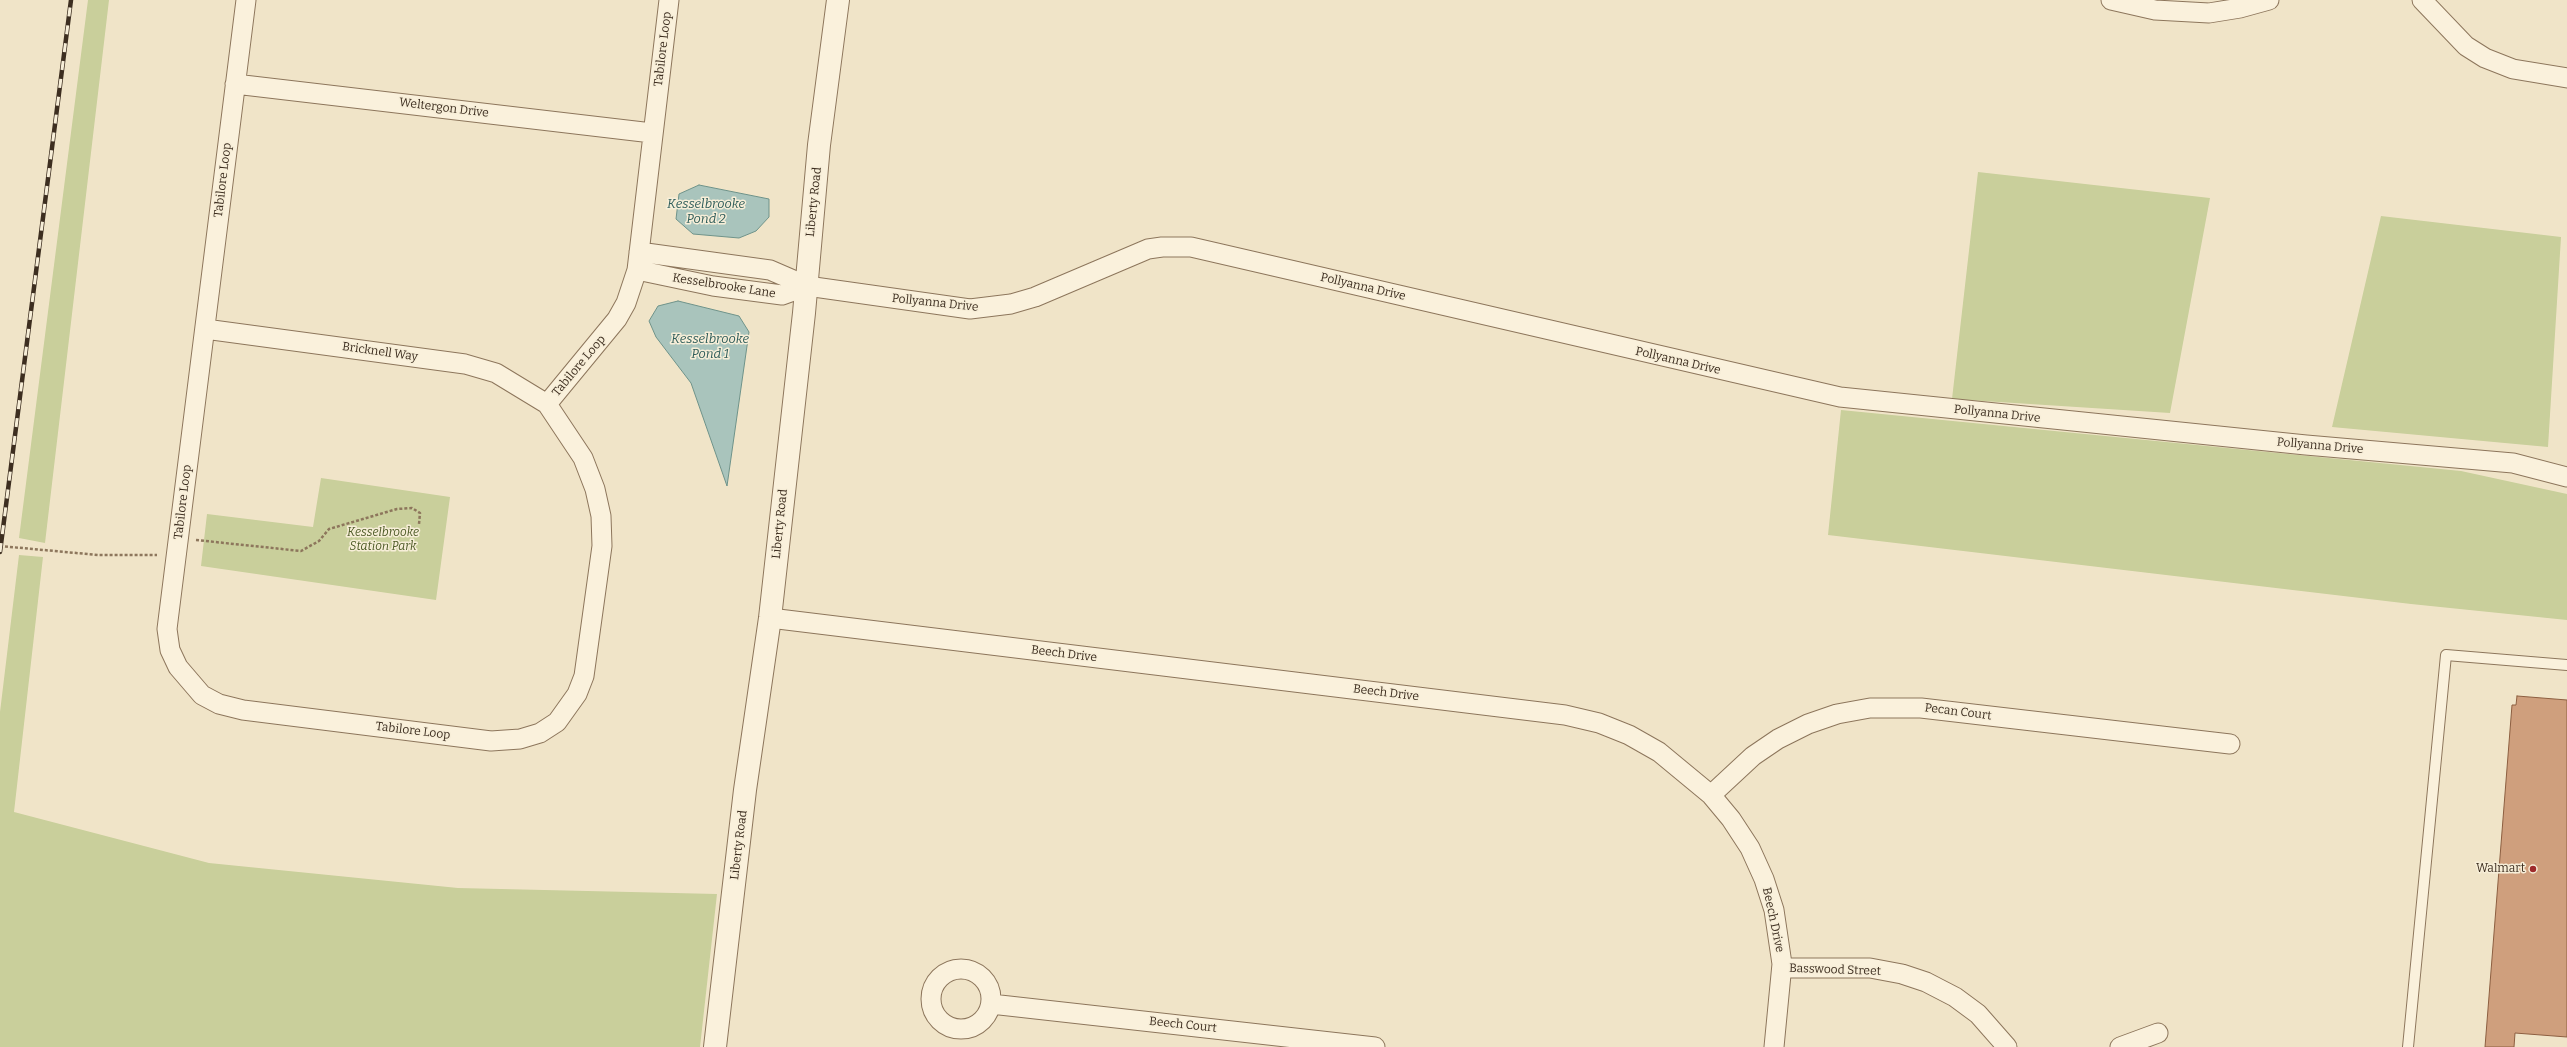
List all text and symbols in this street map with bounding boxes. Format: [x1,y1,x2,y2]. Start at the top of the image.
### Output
street label: Tabilore Loop [651,11,675,87]
street label: Weltergon Drive [398,95,490,121]
street label: Tabilore Loop [211,142,235,218]
street label: Liberty Road [803,166,825,238]
water label: Kesselbrooke Pond 2 [667,196,745,227]
street label: Pollyanna Drive [1319,270,1407,304]
street label: Kesselbrooke Lane [671,271,777,301]
street label: Pollyanna Drive [891,291,979,315]
water label: Kesselbrooke Pond 1 [671,331,749,362]
street label: Tabilore Loop [549,333,609,399]
street label: Bricknell Way [341,340,419,364]
street label: Pollyanna Drive [1634,344,1722,378]
street label: Pollyanna Drive [1953,402,2041,426]
street label: Pollyanna Drive [2276,435,2364,457]
street label: Tabilore Loop [171,464,195,540]
street label: Liberty Road [769,488,791,560]
park label: Kesselbrooke Station Park [347,526,419,554]
street label: Beech Drive [1030,643,1098,665]
street label: Beech Drive [1352,682,1420,704]
street label: Pecan Court [1924,701,1992,723]
street label: Tabilore Loop [375,719,451,743]
street label: Liberty Road [728,809,750,881]
place label: Walmart [2476,862,2525,876]
marker: Walmart [2528,864,2538,874]
street label: Beech Drive [1759,886,1787,954]
street label: Basswood Street [1789,961,1881,979]
street label: Beech Court [1148,1014,1218,1036]

